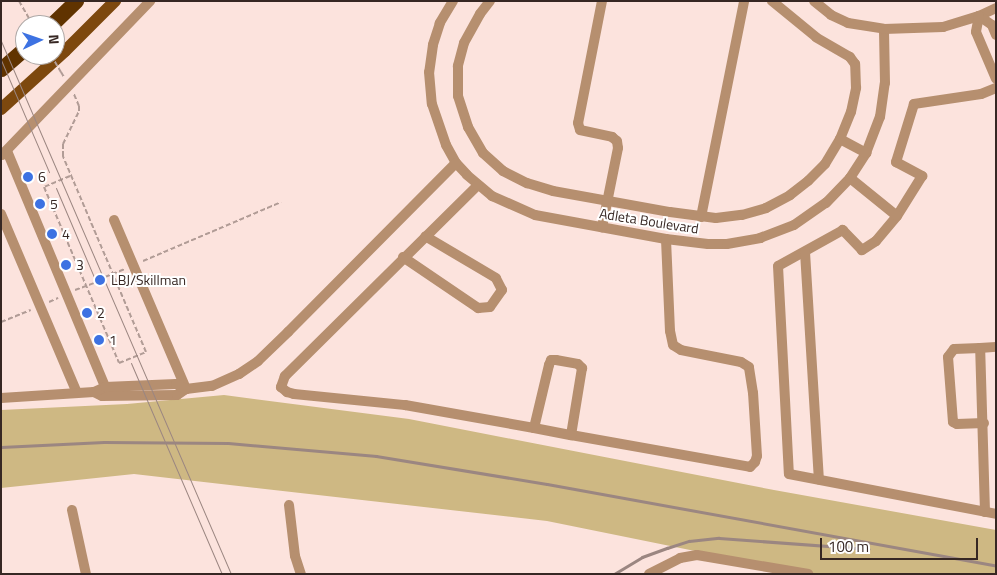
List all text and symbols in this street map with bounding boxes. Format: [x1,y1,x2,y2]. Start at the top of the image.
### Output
north arrow [15,15,65,65]
text: N [44,34,65,45]
place label: 6 [38,169,46,185]
marker: 6 [22,171,34,183]
place label: 5 [50,196,58,212]
marker: 5 [34,198,46,210]
street label: Adleta Boulevard [598,205,700,237]
place label: 4 [62,226,70,242]
marker: 4 [46,228,58,240]
place label: 3 [76,257,84,273]
marker: 3 [60,259,72,271]
place label: LBJ/Skillman [111,272,186,288]
marker: LBJ/Skillman [93,273,107,287]
place label: 2 [97,305,105,321]
marker: 2 [81,307,93,319]
place label: 1 [109,332,117,348]
marker: 1 [93,334,105,346]
scale bar [822,528,980,560]
text: 100 m [828,535,869,558]

